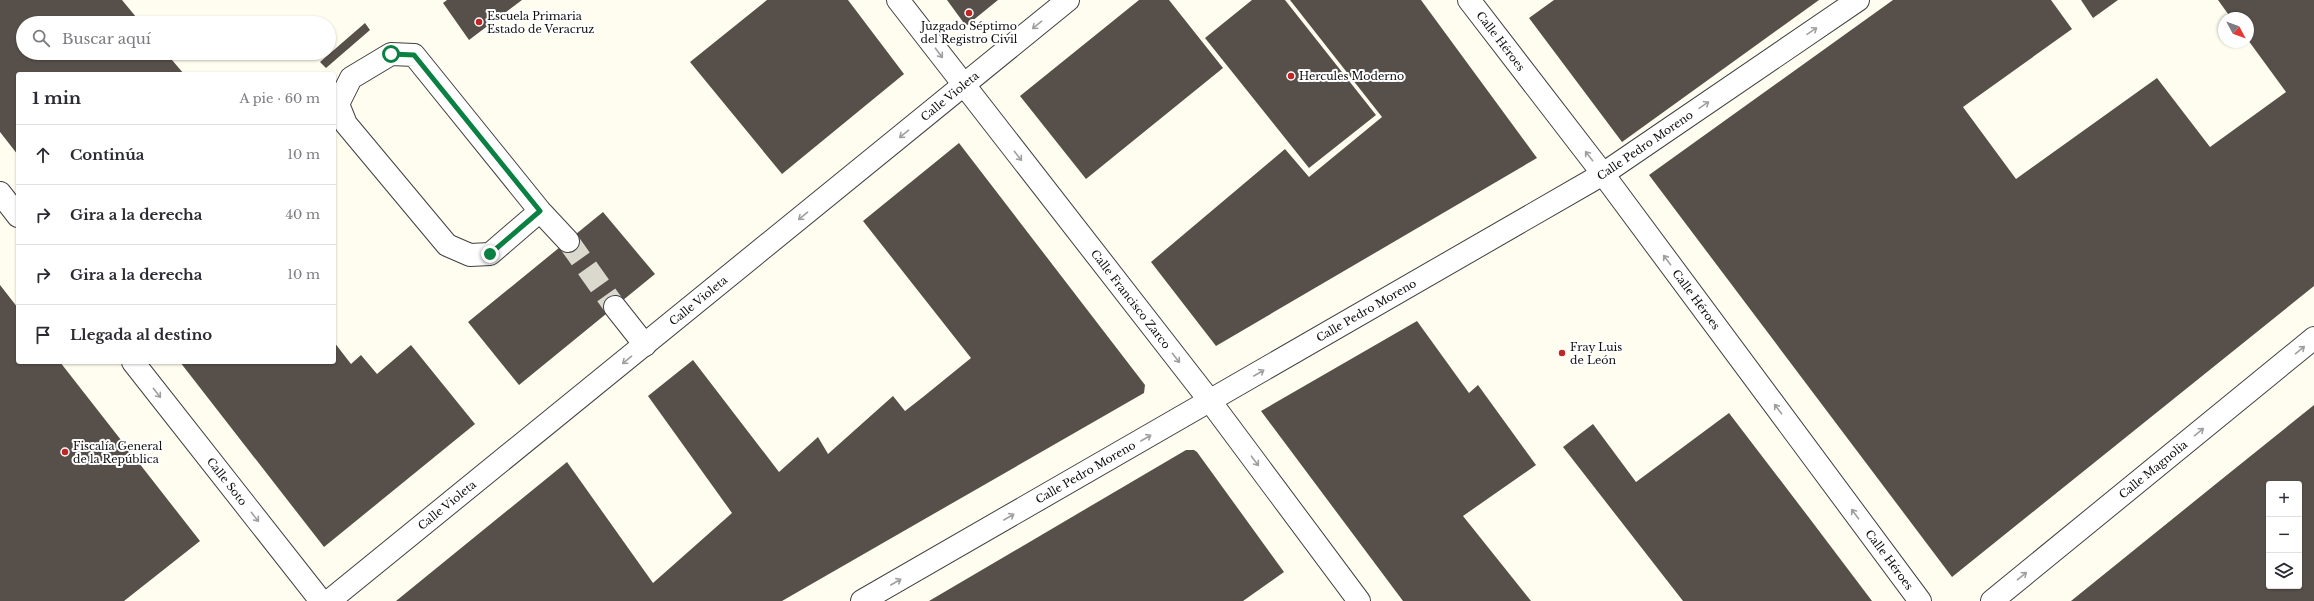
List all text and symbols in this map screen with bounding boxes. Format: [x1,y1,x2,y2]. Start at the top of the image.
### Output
marker: Juzgado Séptimo del Registro Civil [964,8,974,18]
place label: Escuela Primaria Estado de Veracruz [487,9,594,36]
street label: Calle Héroes [1473,9,1528,74]
north arrow [2218,12,2254,48]
search box [16,16,336,60]
marker: Escuela Primaria Estado de Veracruz [474,17,484,27]
place label: Juzgado Séptimo del Registro Civil [919,19,1018,46]
one-way arrow [1032,20,1043,29]
icon: search [30,27,52,49]
one-way arrow [1806,27,1817,36]
text: Buscar aquí [62,29,151,48]
route start [382,45,400,63]
one-way arrow [934,48,943,59]
street label: Calle Violeta [918,68,982,124]
place label: Hercules Moderno [1299,69,1404,83]
marker: Hercules Moderno [1286,71,1296,81]
text: 1 min [32,88,81,109]
text: A pie · 60 m [240,90,320,107]
one-way arrow [1698,101,1709,109]
street label: Calle Pedro Moreno [1594,108,1696,183]
one-way arrow [899,129,910,138]
icon: ahead [32,144,54,166]
text: Continúa [70,145,144,164]
text: 10 m [287,146,320,163]
one-way arrow [1014,151,1023,162]
one-way arrow [1584,151,1593,162]
icon: right [32,204,54,226]
text: Gira a la derecha [70,205,202,224]
text: 40 m [285,206,320,223]
one-way arrow [798,211,809,220]
route end [481,245,499,263]
street label: Calle Francisco Zarco [1088,247,1174,351]
one-way arrow [1662,255,1671,266]
icon: right [32,264,54,286]
text: Gira a la derecha [70,265,202,284]
text: 10 m [287,266,320,283]
street label: Calle Héroes [1669,267,1723,332]
street label: Calle Violeta [666,272,731,328]
street label: Calle Pedro Moreno [1314,276,1419,345]
icon: arrive [32,324,54,346]
text: Llegada al destino [70,325,212,344]
place label: Fray Luis de León [1570,340,1622,367]
one-way arrow [2294,346,2305,354]
marker: Fray Luis de León [1557,348,1567,358]
one-way arrow [1172,352,1180,363]
one-way arrow [621,355,632,364]
one-way arrow [1253,369,1265,377]
one-way arrow [153,387,161,398]
one-way arrow [1773,404,1782,415]
one-way arrow [2193,428,2204,437]
one-way arrow [1140,434,1152,442]
street label: Calle Magnolia [2116,437,2191,502]
street label: Calle Pedro Moreno [1033,438,1138,507]
place label: Fiscalía General de la República [73,439,163,466]
marker: Fiscalía General de la República [60,447,70,457]
street label: Calle Soto [204,455,250,508]
one-way arrow [1251,456,1259,467]
street label: Calle Violeta [415,477,479,533]
map controls [2266,481,2302,589]
button: + [2266,481,2302,517]
one-way arrow [1851,508,1859,519]
one-way arrow [251,511,259,522]
one-way arrow [1003,512,1015,520]
button: − [2266,517,2302,553]
street label: Calle Héroes [1862,527,1916,593]
button: layers [2266,553,2302,589]
one-way arrow [2017,572,2028,581]
one-way arrow [890,577,902,585]

